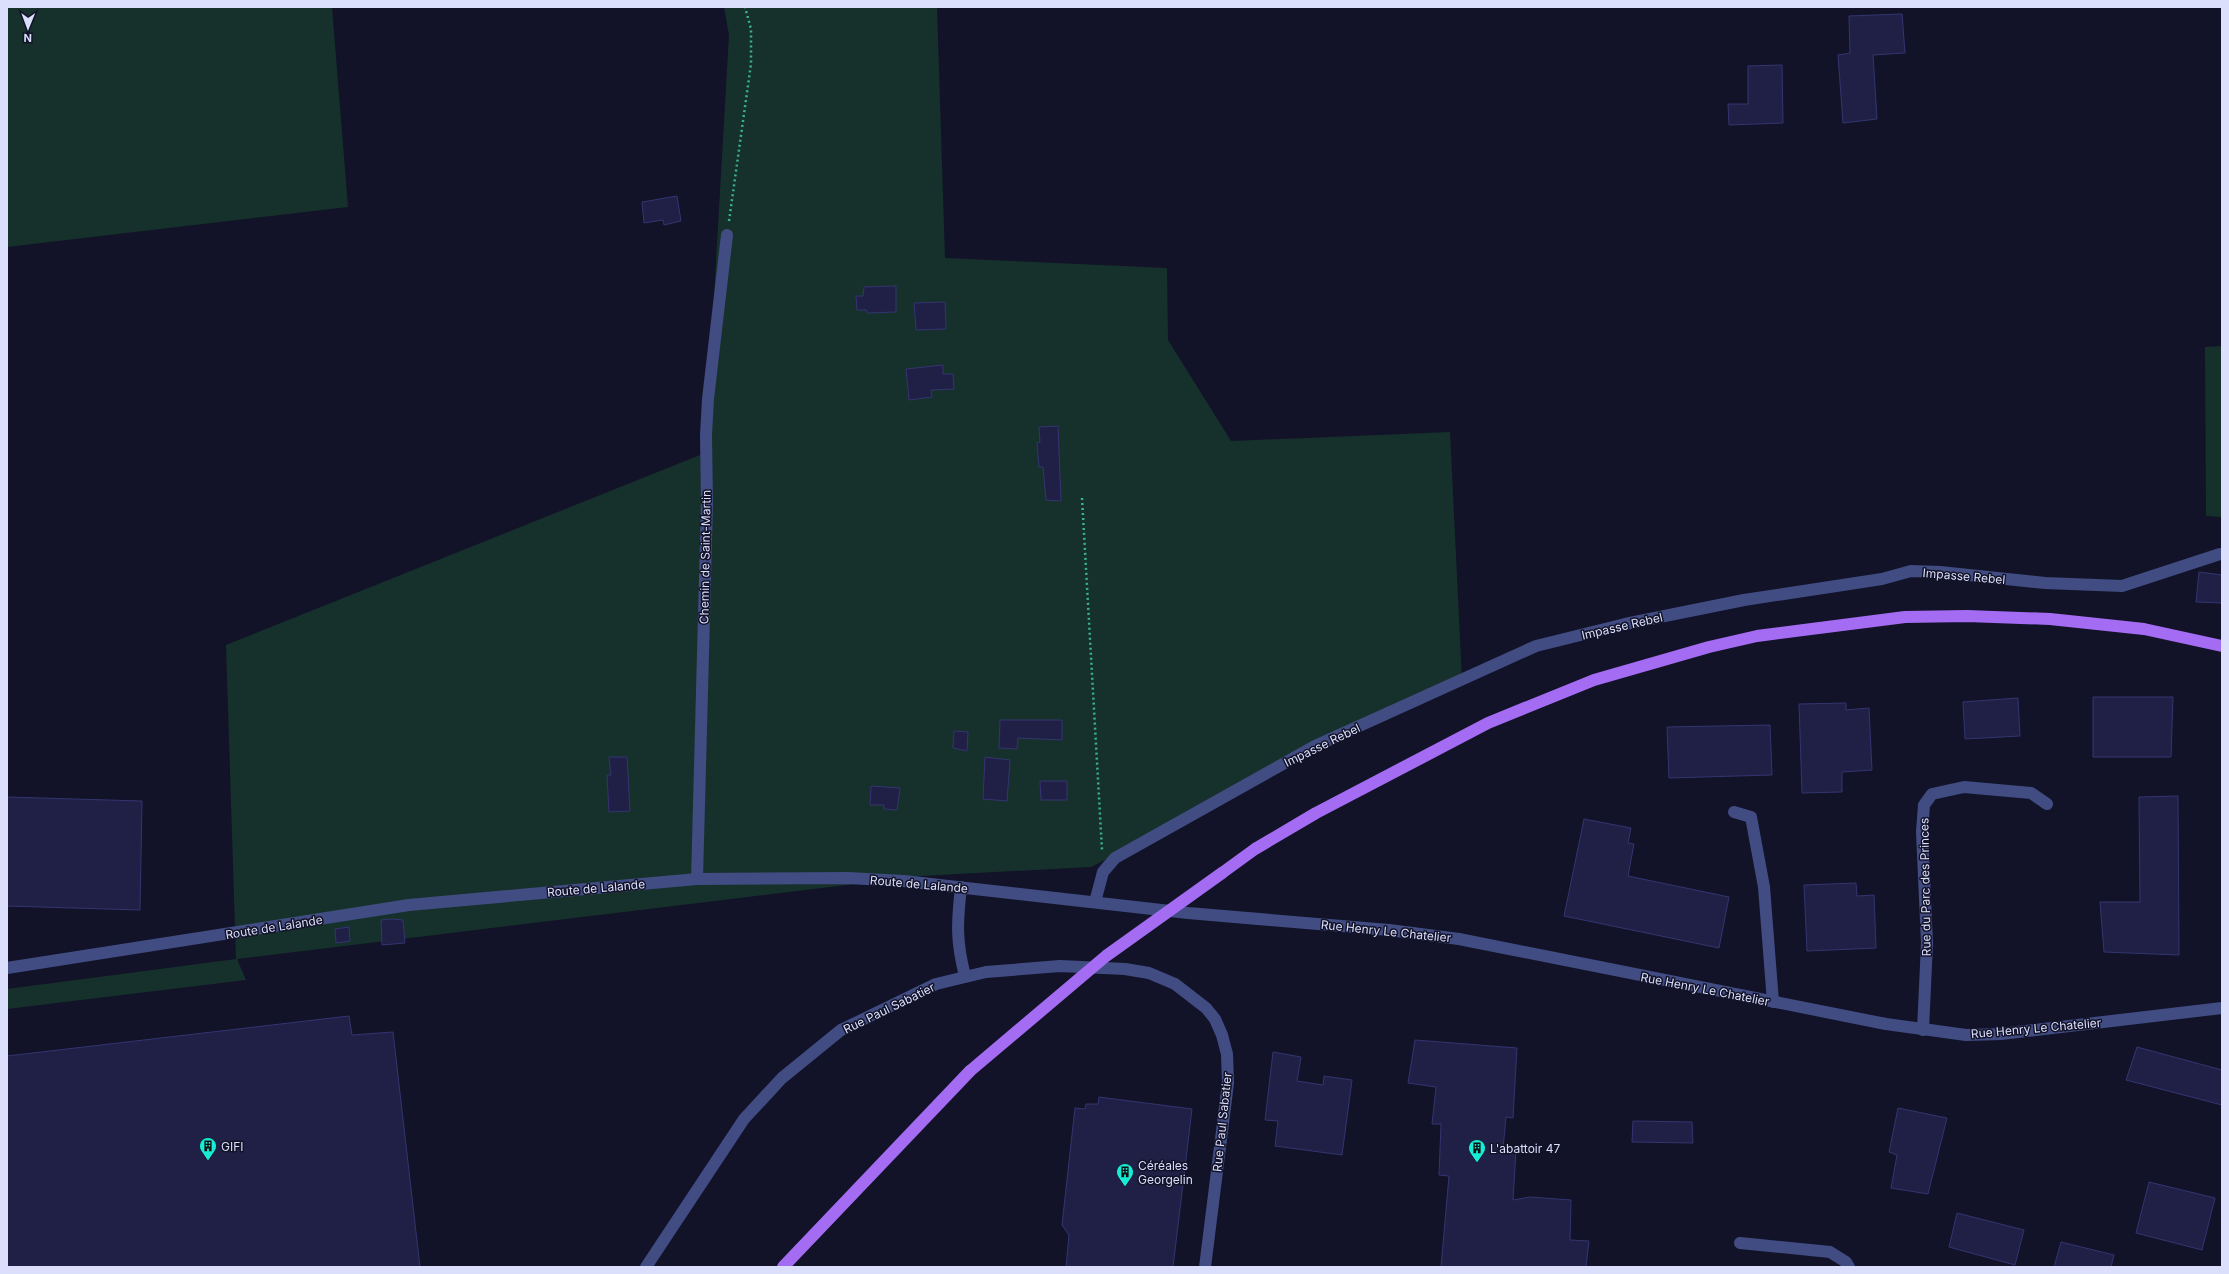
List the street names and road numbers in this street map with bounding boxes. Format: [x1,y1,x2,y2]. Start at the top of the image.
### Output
street label: Chemin de Saint-Martin [696,490,714,624]
street label: Impasse Rebel [1922,565,2006,587]
street label: Impasse Rebel [1580,609,1664,643]
street label: Impasse Rebel [1282,720,1362,770]
street label: Rue du Parc des Princes [1916,818,1934,956]
street label: Route de Lalande [869,872,969,896]
street label: Route de Lalande [546,876,646,900]
street label: Route de Lalande [224,912,324,942]
street label: Rue Henry Le Chatelier [1320,917,1452,945]
street label: Rue Henry Le Chatelier [1639,969,1771,1009]
street label: Rue Paul Sabatier [841,979,938,1037]
street label: Rue Henry Le Chatelier [1970,1015,2102,1041]
street label: Rue Paul Sabatier [1209,1071,1235,1172]

